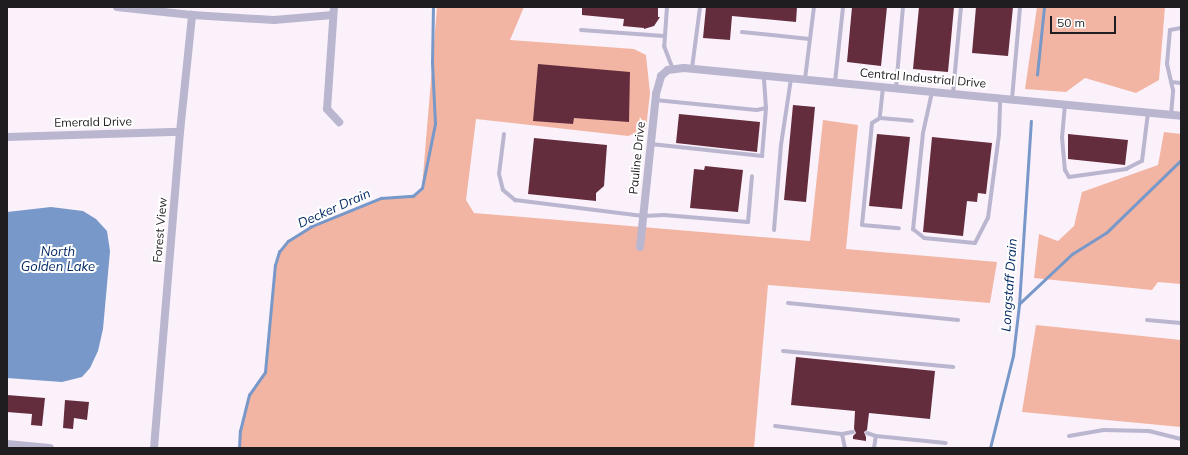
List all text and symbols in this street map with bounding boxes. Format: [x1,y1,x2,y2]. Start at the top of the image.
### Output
scale bar [1052,8,1118,34]
text: 50 m [1057,15,1085,30]
street label: Central Industrial Drive [859,65,987,91]
street label: Emerald Drive [54,114,132,130]
street label: Pauline Drive [626,121,648,195]
water label: Decker Drain [295,185,373,231]
street label: Forest View [150,197,170,263]
water label: Longstaff Drain [998,238,1020,332]
water label: North Golden Lake [21,244,95,275]

